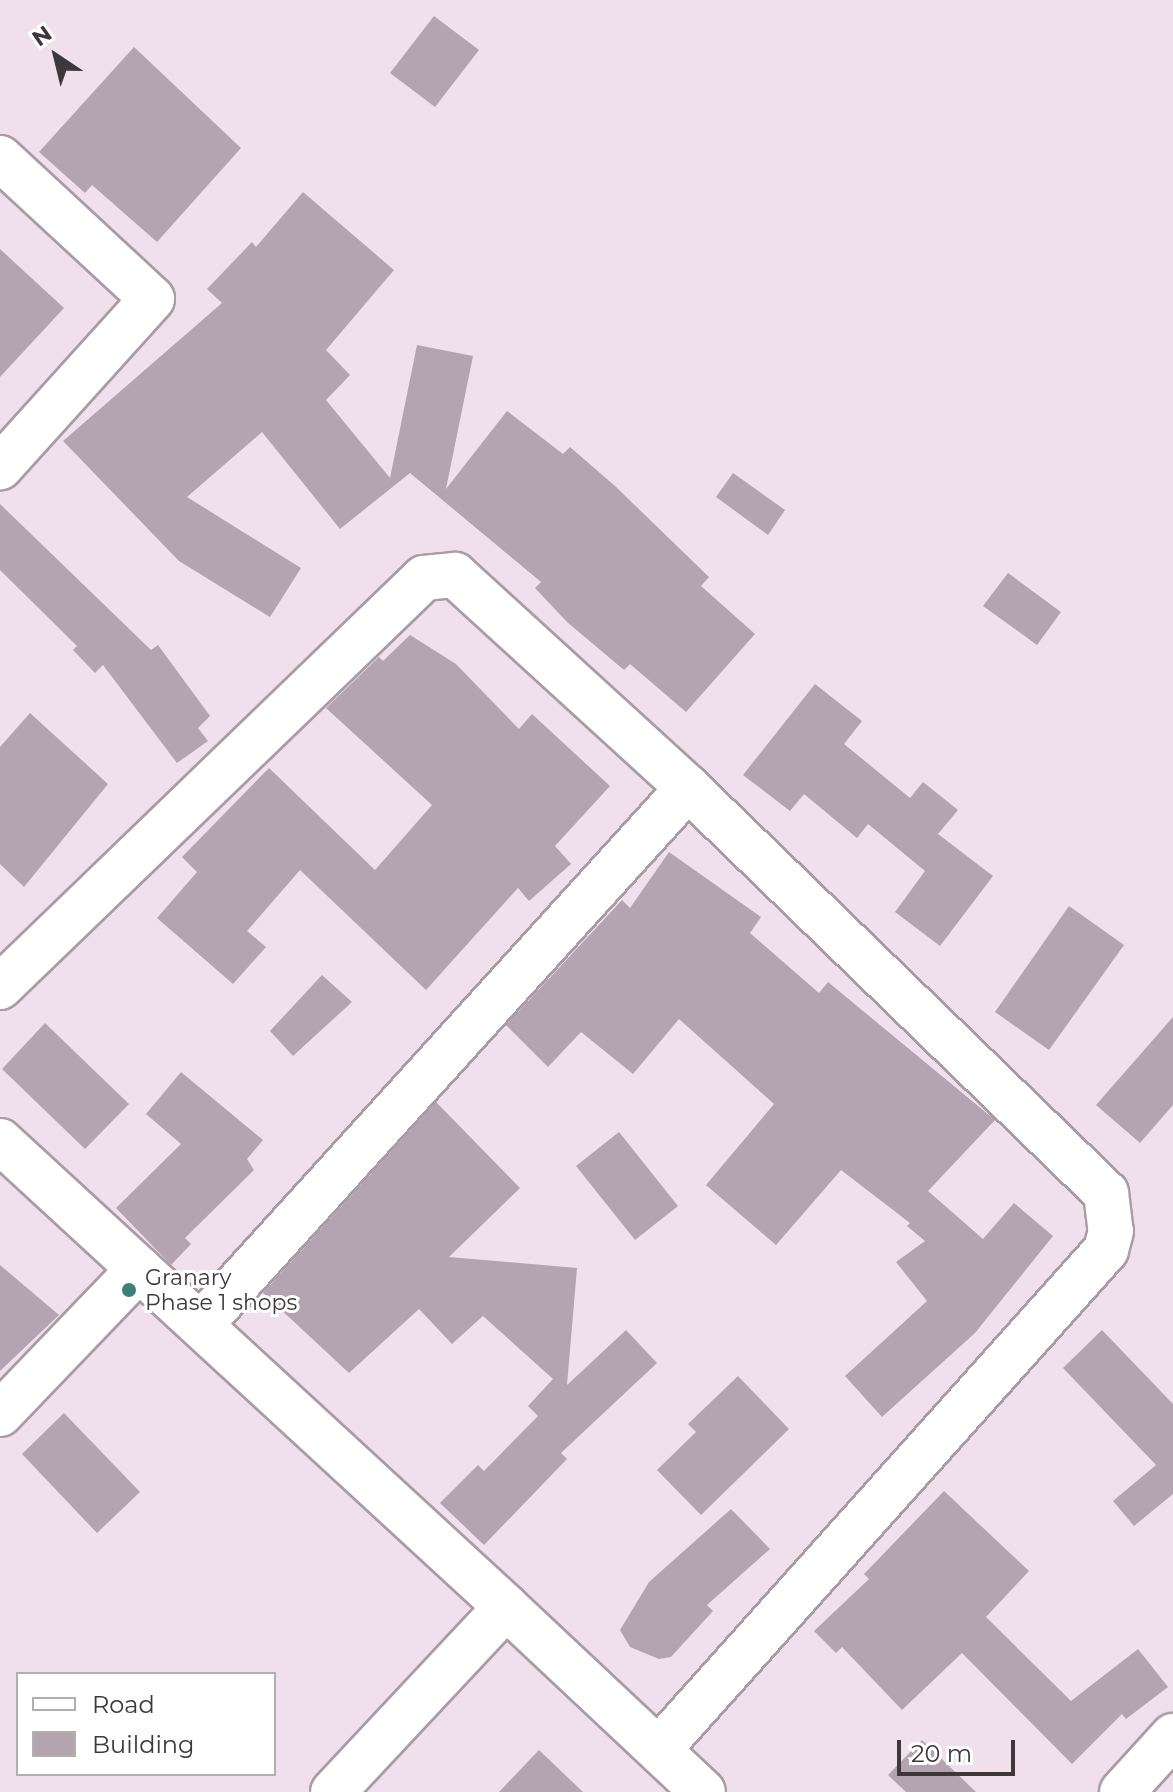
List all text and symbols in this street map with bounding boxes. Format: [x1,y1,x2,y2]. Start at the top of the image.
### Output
north arrow [16,16,96,96]
text: N [27,20,57,52]
place label: Granary Phase 1 shops [145,1264,297,1316]
marker: Granary Phase 1 shops [120,1281,138,1299]
legend [16,1672,276,1776]
text: Road [92,1690,155,1719]
scale bar [901,1724,1019,1774]
text: Building [92,1730,195,1759]
text: 20 m [911,1739,972,1768]

